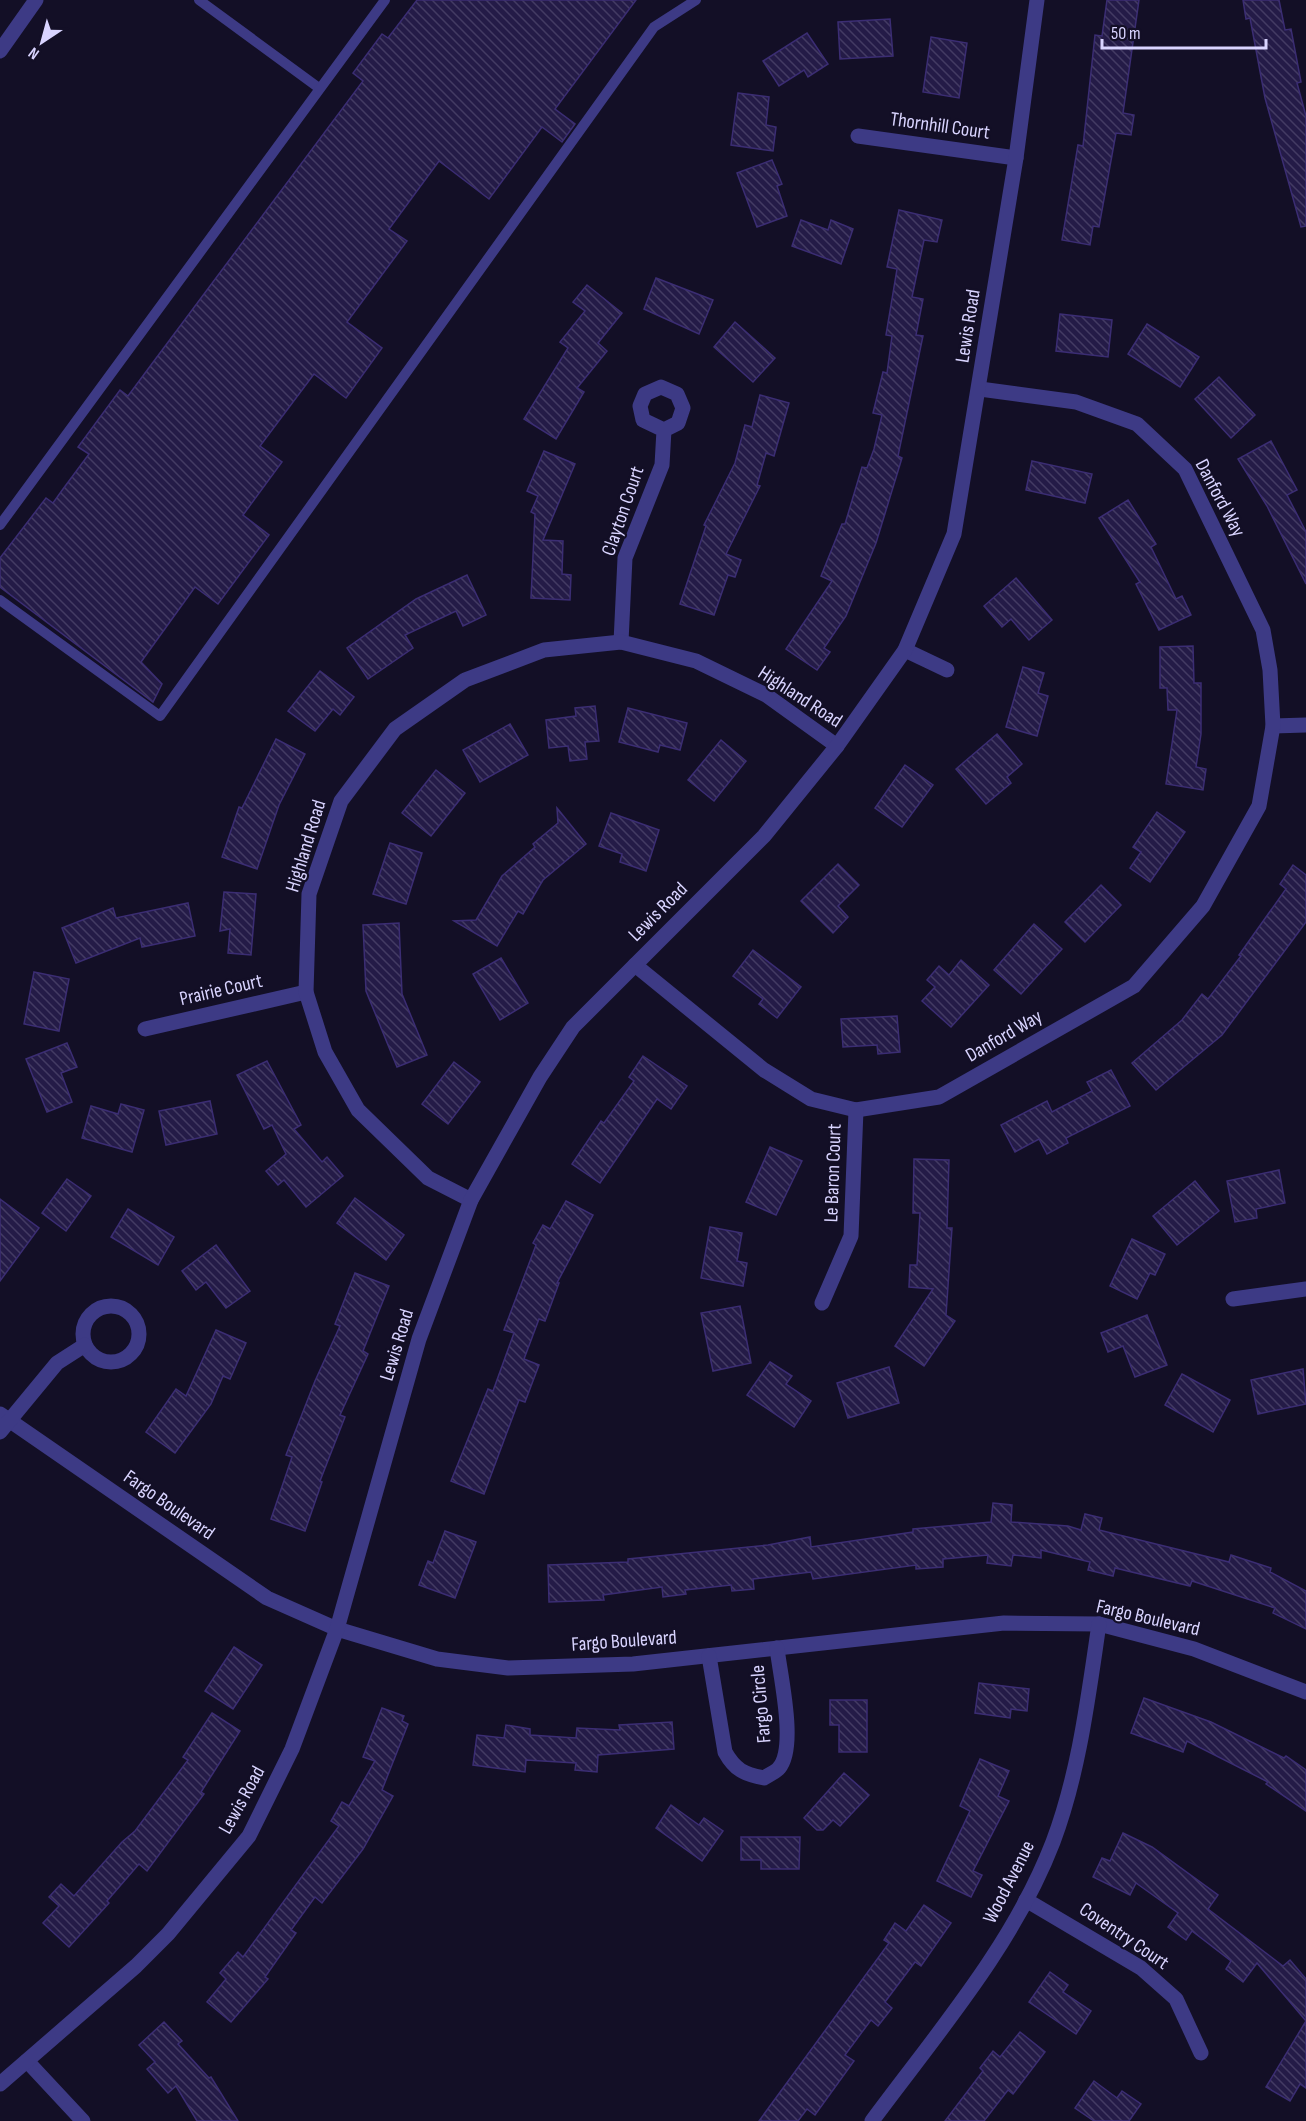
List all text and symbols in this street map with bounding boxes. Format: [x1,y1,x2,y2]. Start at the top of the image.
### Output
north arrow [12,12,72,72]
scale bar [1102,12,1266,50]
text: 50 m [1111,23,1141,44]
text: N [25,43,43,63]
street label: Thornhill Court [889,107,991,145]
street label: Lewis Road [950,288,986,364]
street label: Danford Way [1190,455,1251,541]
street label: Clayton Court [596,463,650,559]
street label: Highland Road [754,661,846,733]
street label: Highland Road [281,797,331,895]
street label: Lewis Road [623,877,693,947]
street label: Prairie Court [177,969,265,1011]
street label: Danford Way [961,1004,1047,1067]
street label: Le Baron Court [819,1123,847,1223]
street label: Lewis Road [375,1306,419,1384]
street label: Fargo Boulevard [119,1465,219,1545]
street label: Fargo Boulevard [1094,1594,1202,1642]
street label: Fargo Boulevard [570,1625,678,1657]
street label: Fargo Circle [746,1664,776,1744]
street label: Lewis Road [214,1762,270,1838]
street label: Wood Avenue [978,1837,1040,1927]
street label: Coventry Court [1075,1897,1173,1975]

